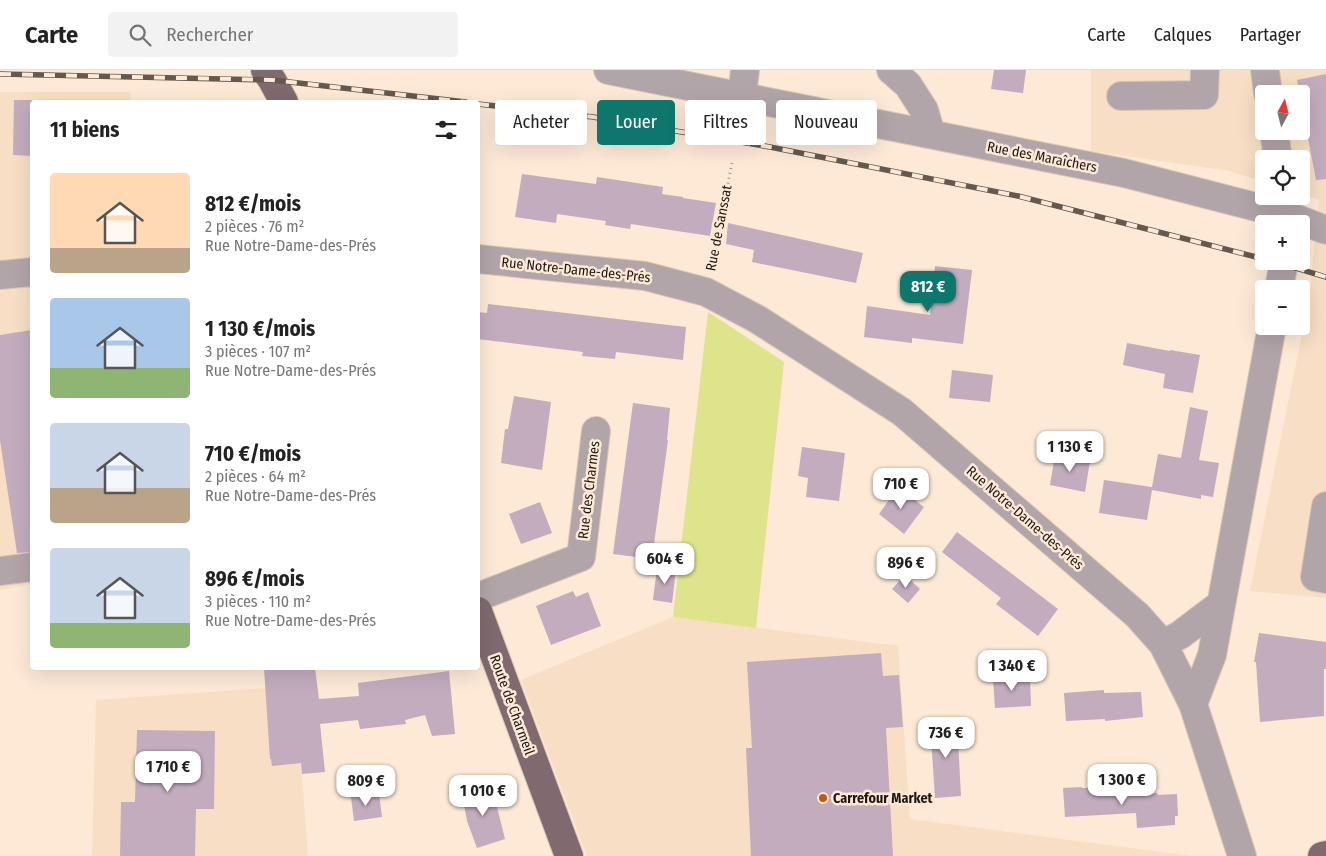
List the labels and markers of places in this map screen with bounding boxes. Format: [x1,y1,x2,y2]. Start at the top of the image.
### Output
pin: 812 € [893,270,963,313]
pin: 1 130 € [1024,430,1116,473]
pin: 710 € [866,468,936,510]
pin: 604 € [630,542,700,585]
pin: 896 € [871,546,941,589]
pin: 1 340 € [966,650,1058,692]
pin: 736 € [911,716,981,759]
pin: 1 710 € [122,750,214,793]
pin: 809 € [331,764,401,807]
pin: 1 300 € [1076,764,1168,806]
pin: 1 010 € [437,774,529,817]
place label: Carrefour Market [833,790,934,807]
marker: Carrefour Market [817,792,829,804]

